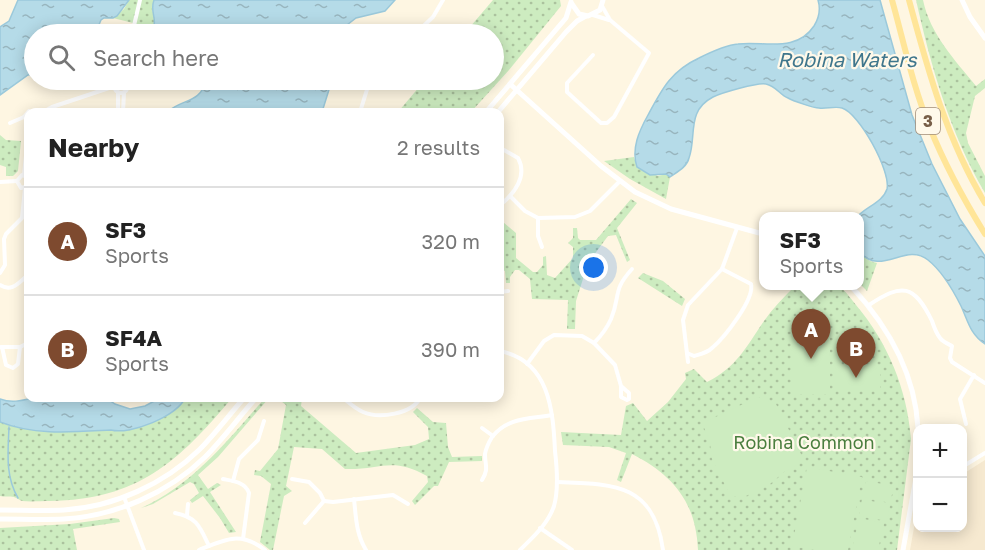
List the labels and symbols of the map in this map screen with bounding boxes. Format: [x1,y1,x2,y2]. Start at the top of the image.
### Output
water label: Robina Waters [777,47,918,71]
road number: 3 [916,108,940,134]
your location [579,253,608,282]
pin: A [792,310,830,359]
pin: B [836,328,876,378]
park label: Robina Common [733,431,875,453]

